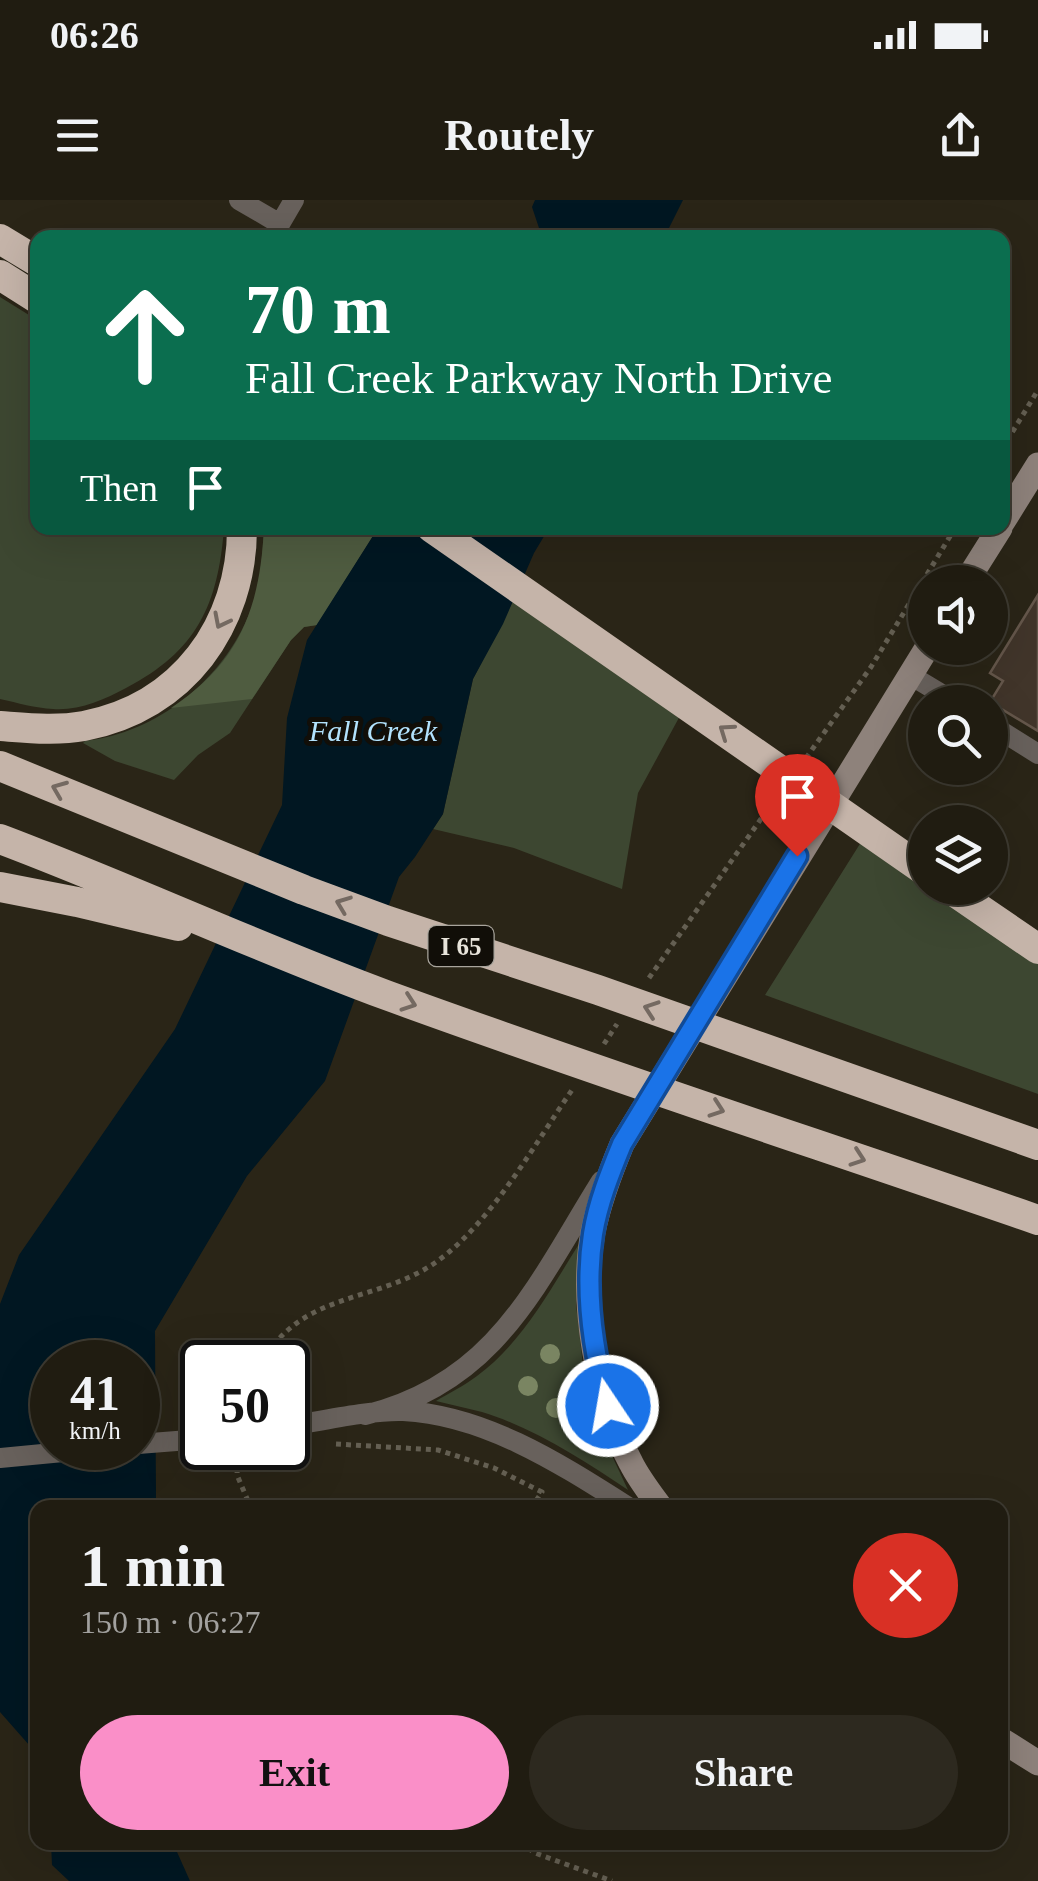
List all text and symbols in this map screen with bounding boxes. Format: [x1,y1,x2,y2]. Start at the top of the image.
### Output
text: 06:26 [50,14,139,56]
icon: menu [50,108,105,163]
icon: share [933,108,988,163]
text: Routely [444,110,594,160]
icon: ahead [80,270,210,400]
text: 70 m [245,271,391,348]
text: Fall Creek Parkway North Drive [245,353,832,403]
icon: arrive [178,460,233,515]
text: Then [80,467,158,509]
map controls [908,565,1008,905]
button: sound [908,565,1008,665]
one-way arrow [214,611,233,629]
button: search [908,685,1008,785]
water label: Fall Creek [308,714,438,747]
one-way arrow [719,726,737,743]
pin [755,754,840,857]
icon: arrive [770,769,825,824]
one-way arrow [51,781,69,801]
button: layers [908,805,1008,905]
one-way arrow [335,896,353,916]
road number: I 65 [428,926,494,966]
one-way arrow [400,991,417,1012]
one-way arrow [643,1000,660,1020]
one-way arrow [707,1097,724,1117]
one-way arrow [849,1146,866,1166]
speed limit sign: 50 [180,1340,310,1470]
position arrow [556,1354,660,1458]
text: 41 [70,1365,120,1421]
text: km/h [69,1417,121,1444]
text: 1 min [80,1533,225,1599]
button: close [853,1533,958,1638]
text: 150 m · 06:27 [80,1604,260,1640]
button: Exit [80,1715,509,1830]
button: Share [529,1715,958,1830]

